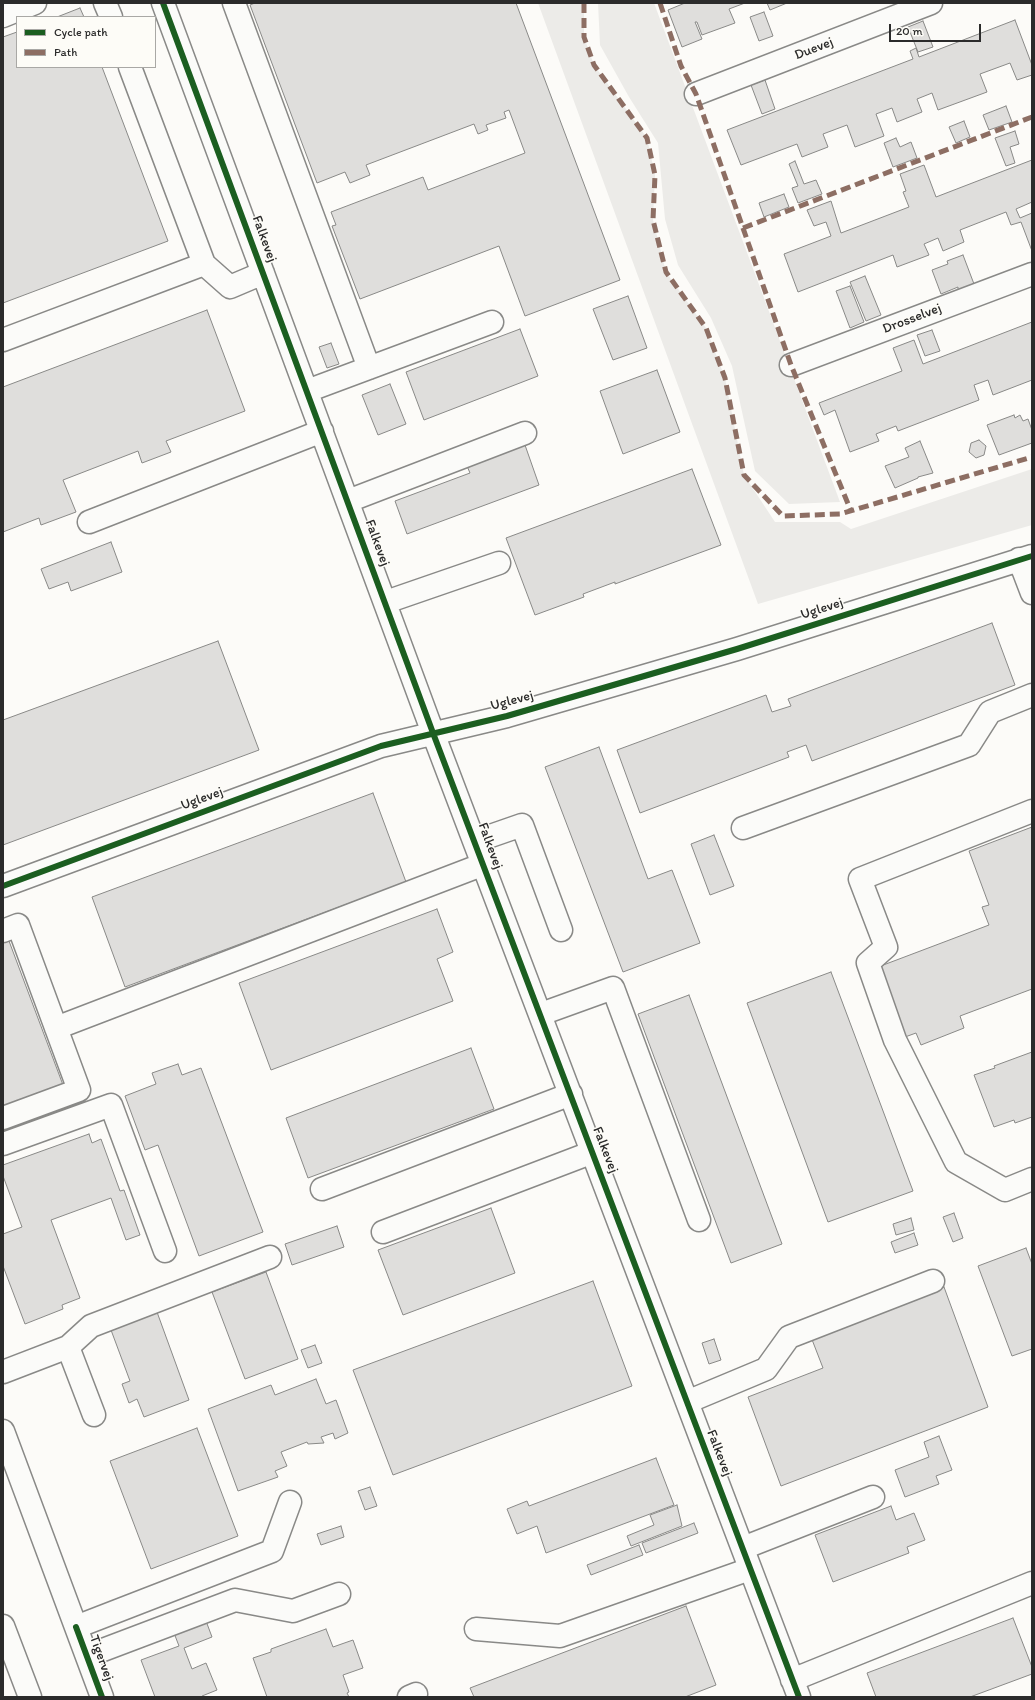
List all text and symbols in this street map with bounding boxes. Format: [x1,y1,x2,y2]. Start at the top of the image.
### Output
legend [16,16,156,68]
scale bar [891,16,983,42]
text: 20 m [896,24,923,38]
text: Cycle path [54,25,108,39]
street label: Duevej [792,34,836,64]
text: Path [54,45,77,59]
street label: Falkevej [248,213,280,265]
street label: Drosselvej [880,300,944,338]
street label: Falkevej [361,517,393,569]
street label: Uglevej [799,594,845,624]
street label: Uglevej [489,687,535,715]
street label: Uglevej [179,784,225,814]
street label: Falkevej [474,820,506,872]
street label: Falkevej [588,1124,622,1176]
street label: Falkevej [702,1427,736,1479]
street label: Tigervej [85,1633,117,1683]

